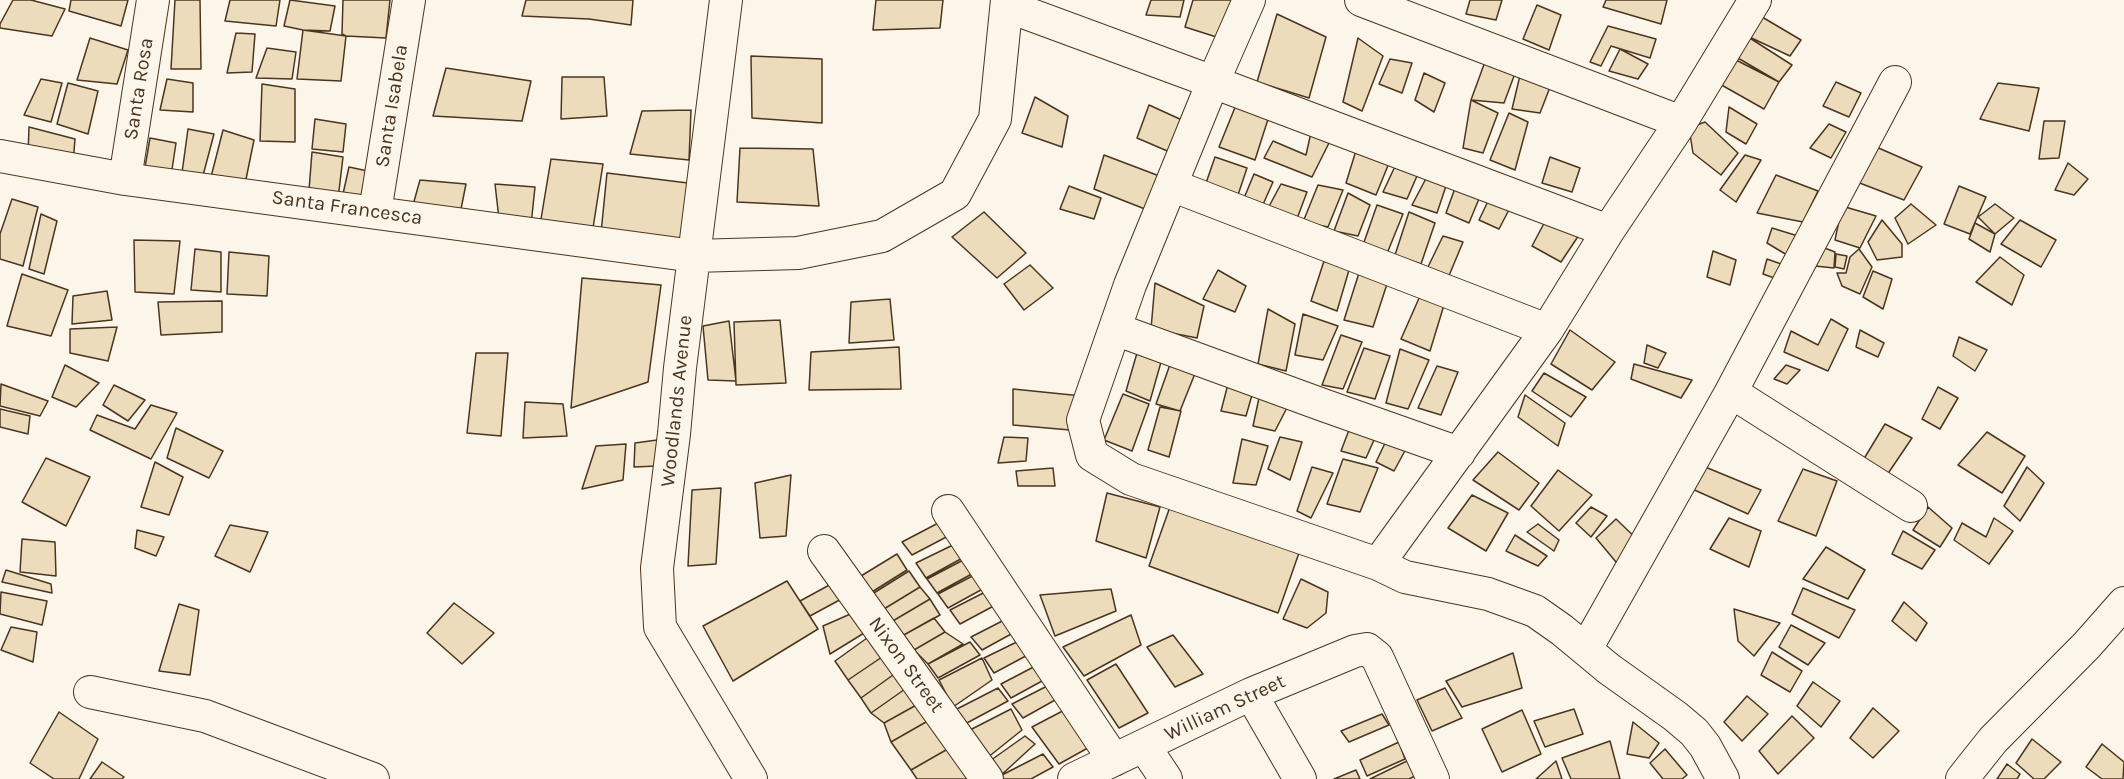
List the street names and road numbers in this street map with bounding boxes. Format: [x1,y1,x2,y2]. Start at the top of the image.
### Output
street label: Santa Rosa [119,36,159,142]
street label: Santa Isabela [370,43,414,169]
street label: Santa Francesca [270,186,424,230]
street label: Woodlands Avenue [656,314,698,488]
street label: Nixon Street [863,612,949,718]
street label: William Street [1161,670,1289,746]

